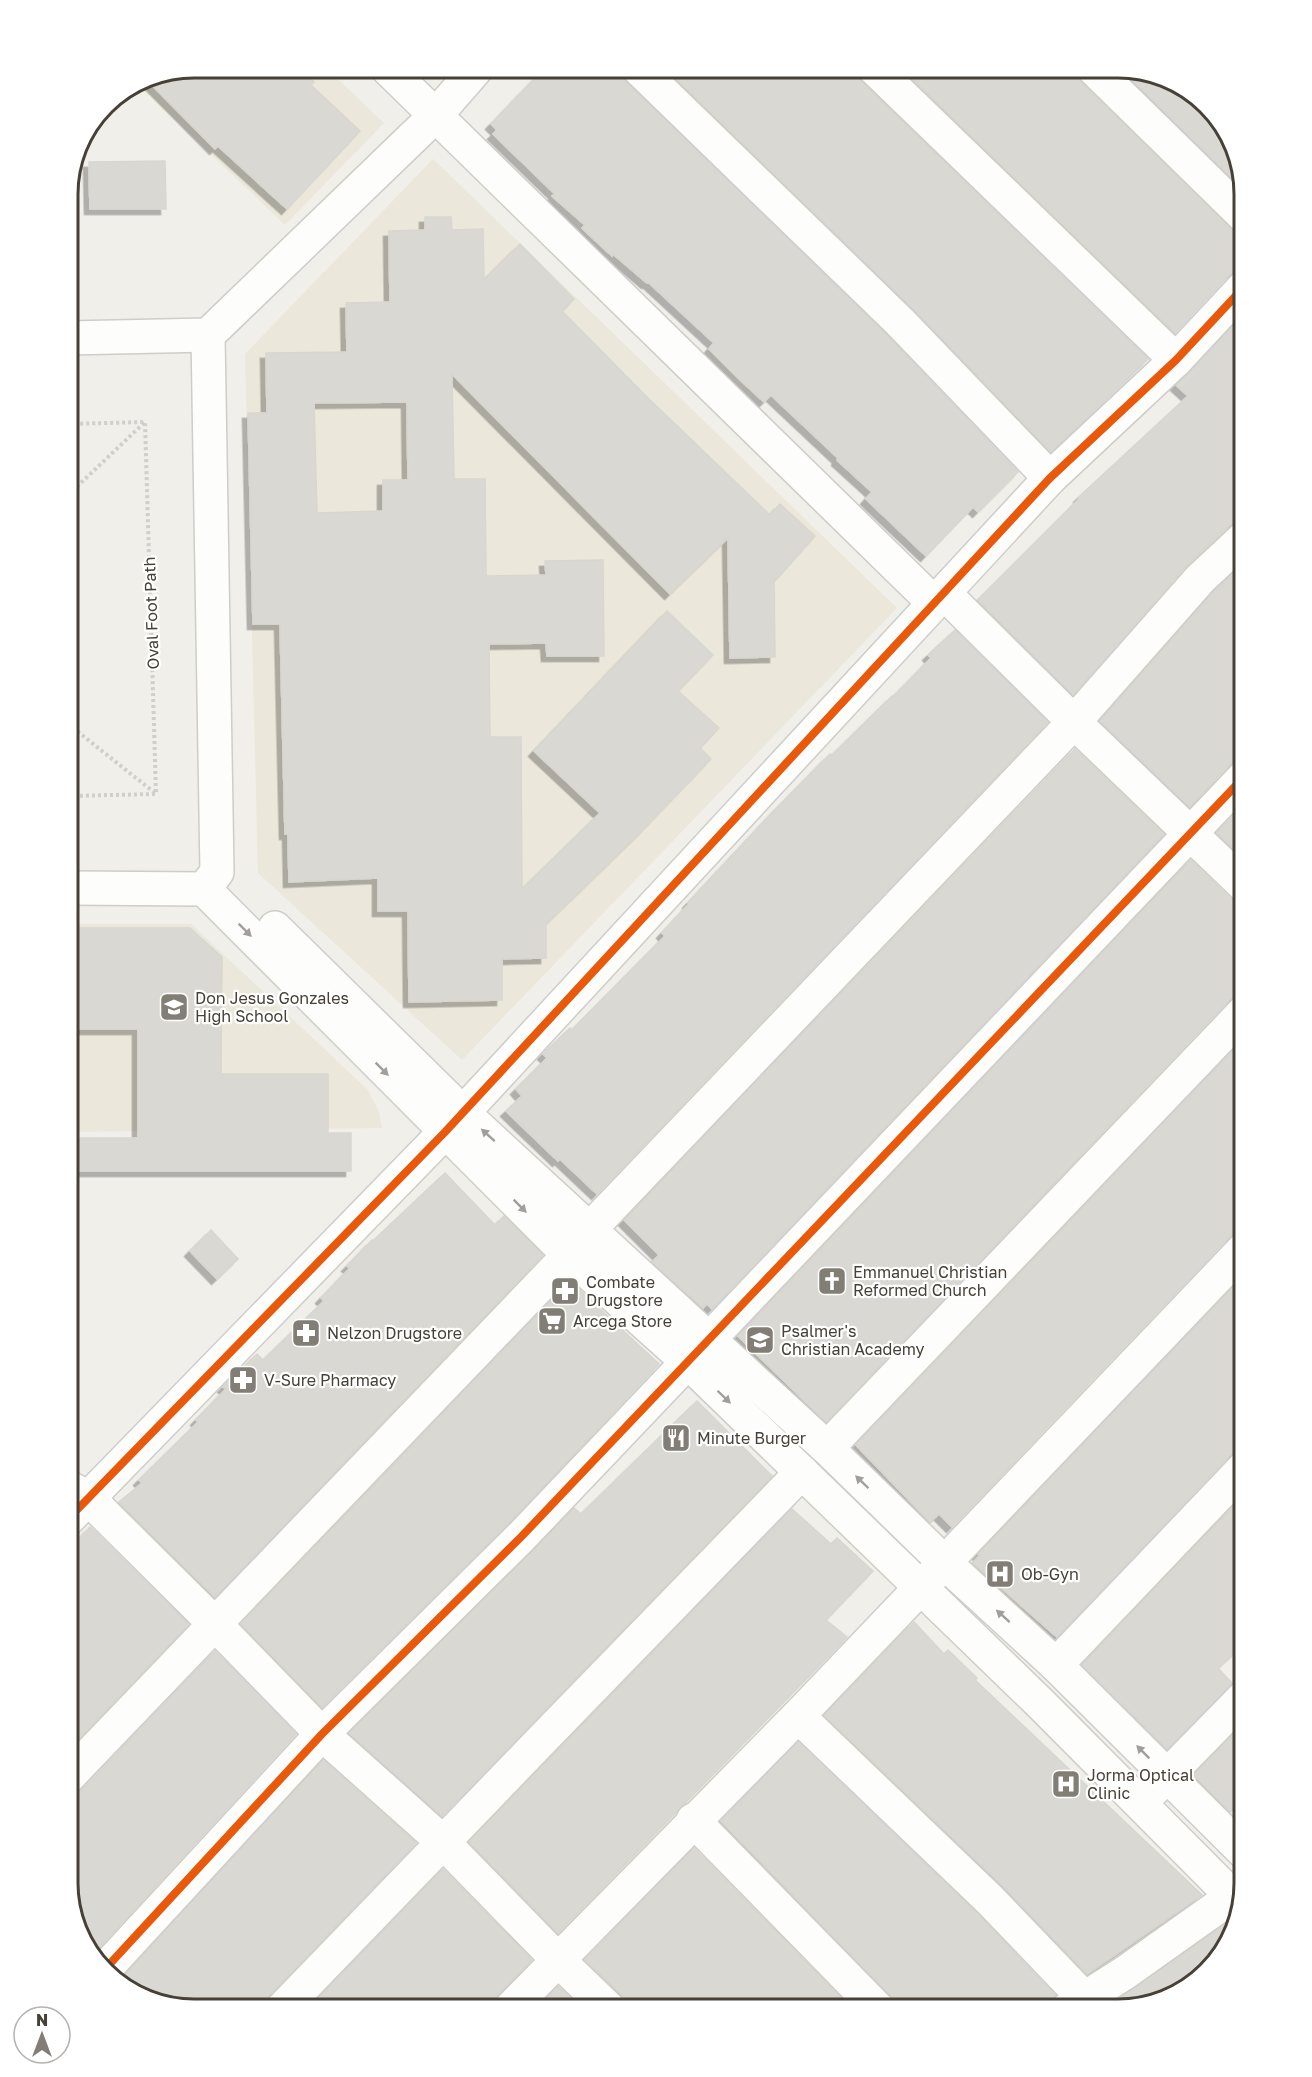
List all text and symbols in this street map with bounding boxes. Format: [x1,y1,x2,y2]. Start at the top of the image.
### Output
street label: Oval Foot Path [139,556,163,670]
one-way arrow [238,923,252,937]
place label: Don Jesus Gonzales High School [195,988,349,1026]
school or university icon: Don Jesus Gonzales High School [158,991,190,1023]
one-way arrow [375,1061,389,1075]
one-way arrow [480,1128,495,1142]
one-way arrow [513,1199,527,1213]
place label: Emmanuel Christian Reformed Church [853,1262,1007,1300]
church icon: Emmanuel Christian Reformed Church [816,1265,848,1297]
place label: Combate Drugstore [586,1272,663,1310]
pharmacy icon: Combate Drugstore [549,1275,581,1307]
supermarket icon: Arcega Store [536,1305,568,1337]
place label: Arcega Store [573,1311,672,1331]
pharmacy icon: Nelzon Drugstore [290,1317,322,1349]
place label: Psalmer's Christian Academy [781,1321,925,1359]
place label: Nelzon Drugstore [327,1323,462,1343]
school or university icon: Psalmer's Christian Academy [744,1324,776,1356]
pharmacy icon: V-Sure Pharmacy [227,1364,259,1396]
place label: V-Sure Pharmacy [264,1370,396,1390]
one-way arrow [717,1390,732,1404]
restaurant icon: Minute Burger [660,1422,692,1454]
place label: Minute Burger [697,1428,806,1448]
one-way arrow [854,1475,869,1489]
hospital icon: Ob-Gyn [984,1558,1016,1590]
place label: Ob-Gyn [1021,1564,1079,1584]
one-way arrow [996,1610,1011,1623]
one-way arrow [1137,1745,1151,1759]
place label: Jorma Optical Clinic [1087,1765,1194,1803]
hospital icon: Jorma Optical Clinic [1050,1768,1082,1800]
north arrow [12,2005,72,2065]
text: N [36,2010,48,2030]

